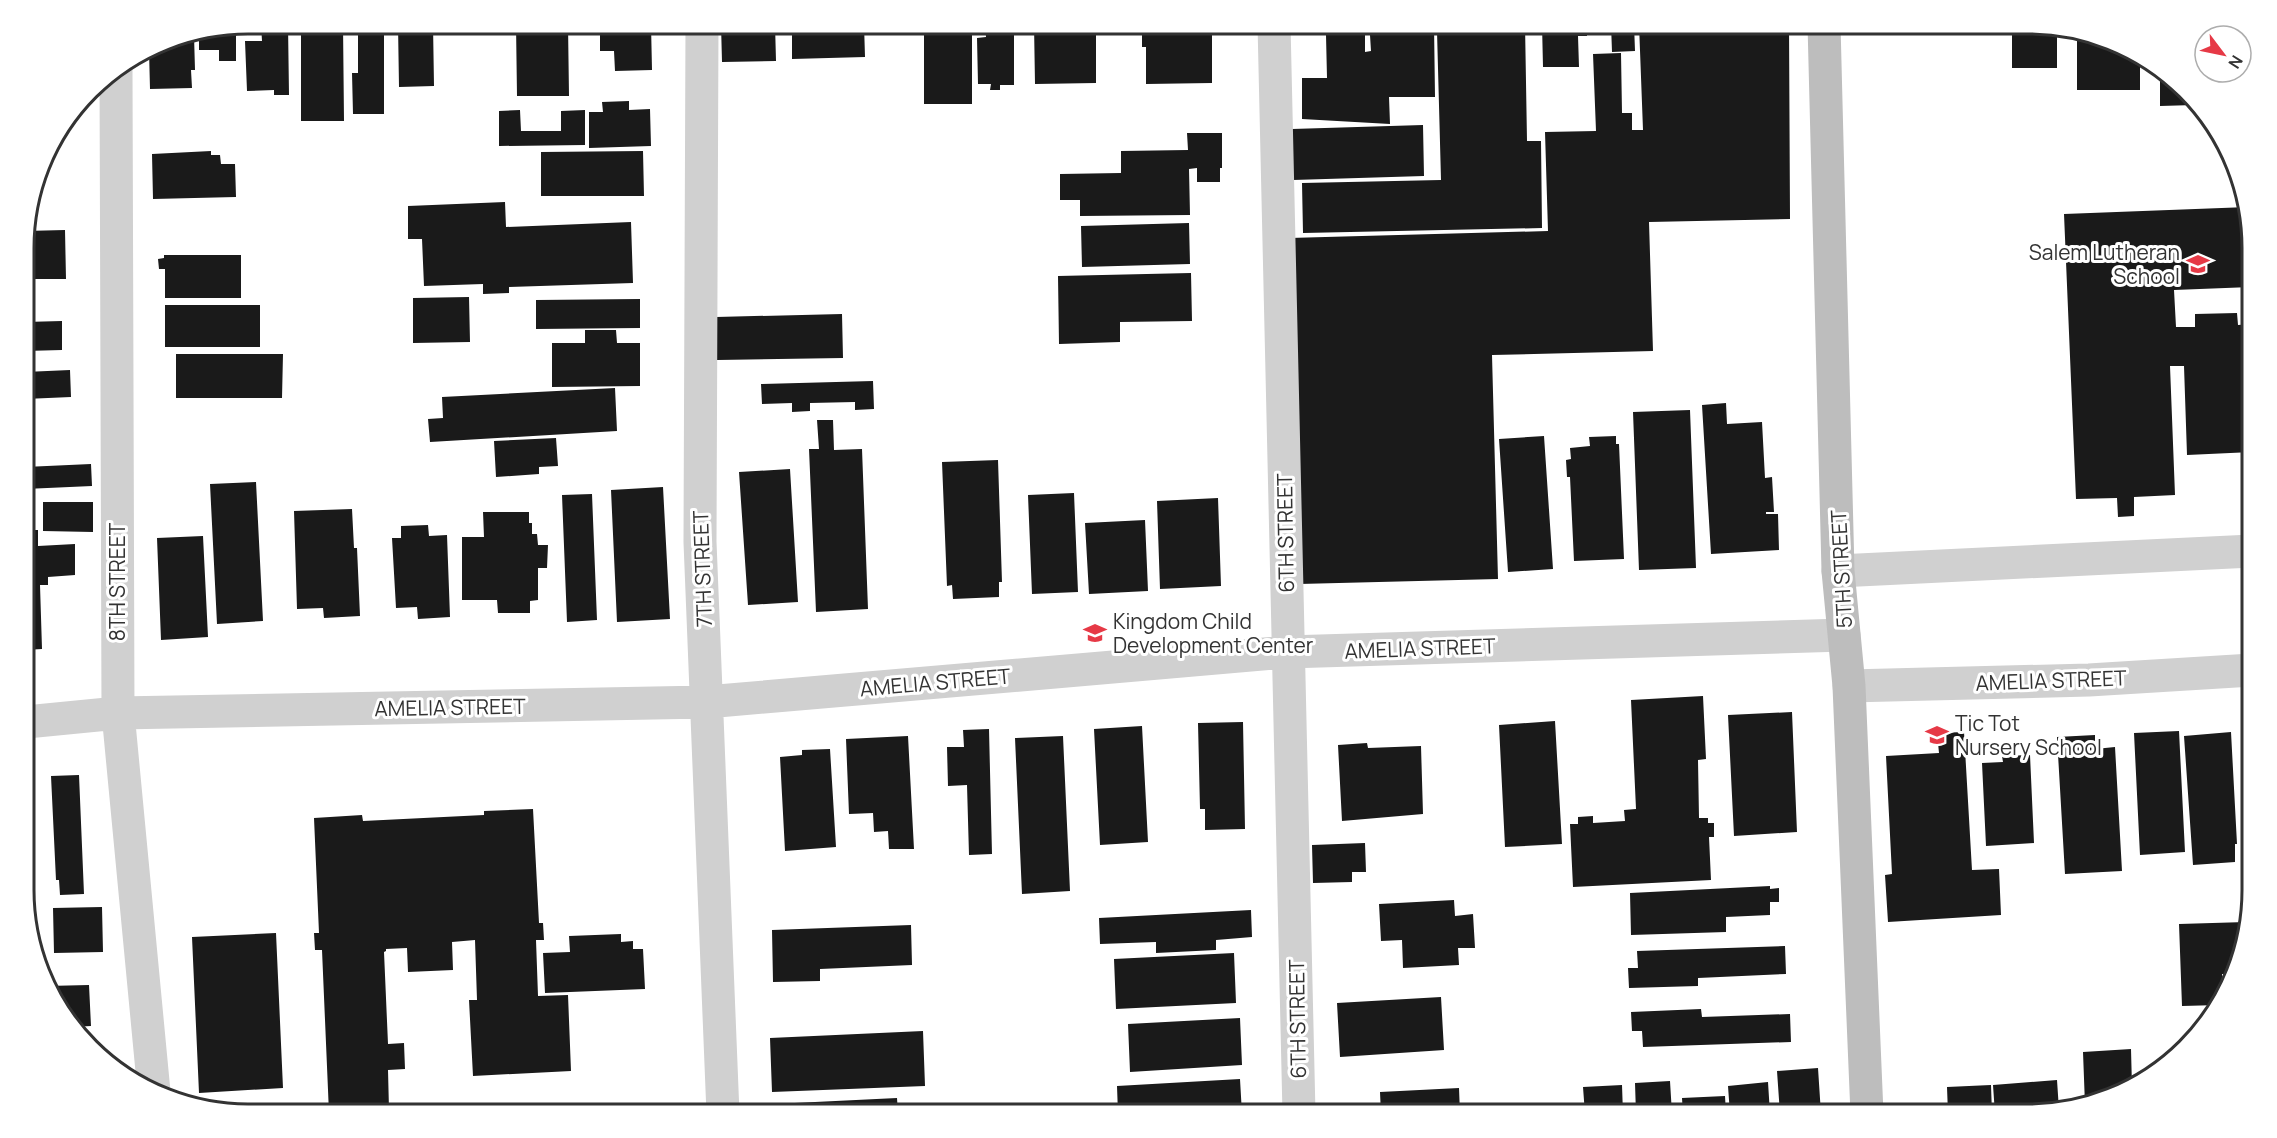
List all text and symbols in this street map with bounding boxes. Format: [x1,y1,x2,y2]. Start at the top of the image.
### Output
north arrow [2193,24,2253,84]
text: N [2223,51,2248,73]
place label: Salem Lutheran School [2029,238,2180,290]
school or university icon: Salem Lutheran School [2185,251,2211,277]
street label: 6TH STREET [1270,473,1300,593]
street label: 5TH STREET [1824,509,1858,629]
street label: 7TH STREET [686,510,718,628]
street label: 8TH STREET [103,522,131,641]
place label: Kingdom Child Development Center [1113,607,1314,659]
school or university icon: Kingdom Child Development Center [1082,620,1108,646]
street label: AMELIA STREET [1344,631,1497,665]
street label: AMELIA STREET [858,661,1012,703]
street label: AMELIA STREET [1975,663,2128,697]
street label: AMELIA STREET [374,692,526,722]
place label: Tic Tot Nursery School [1955,709,2102,761]
school or university icon: Tic Tot Nursery School [1924,722,1950,748]
street label: 6TH STREET [1282,959,1312,1079]

